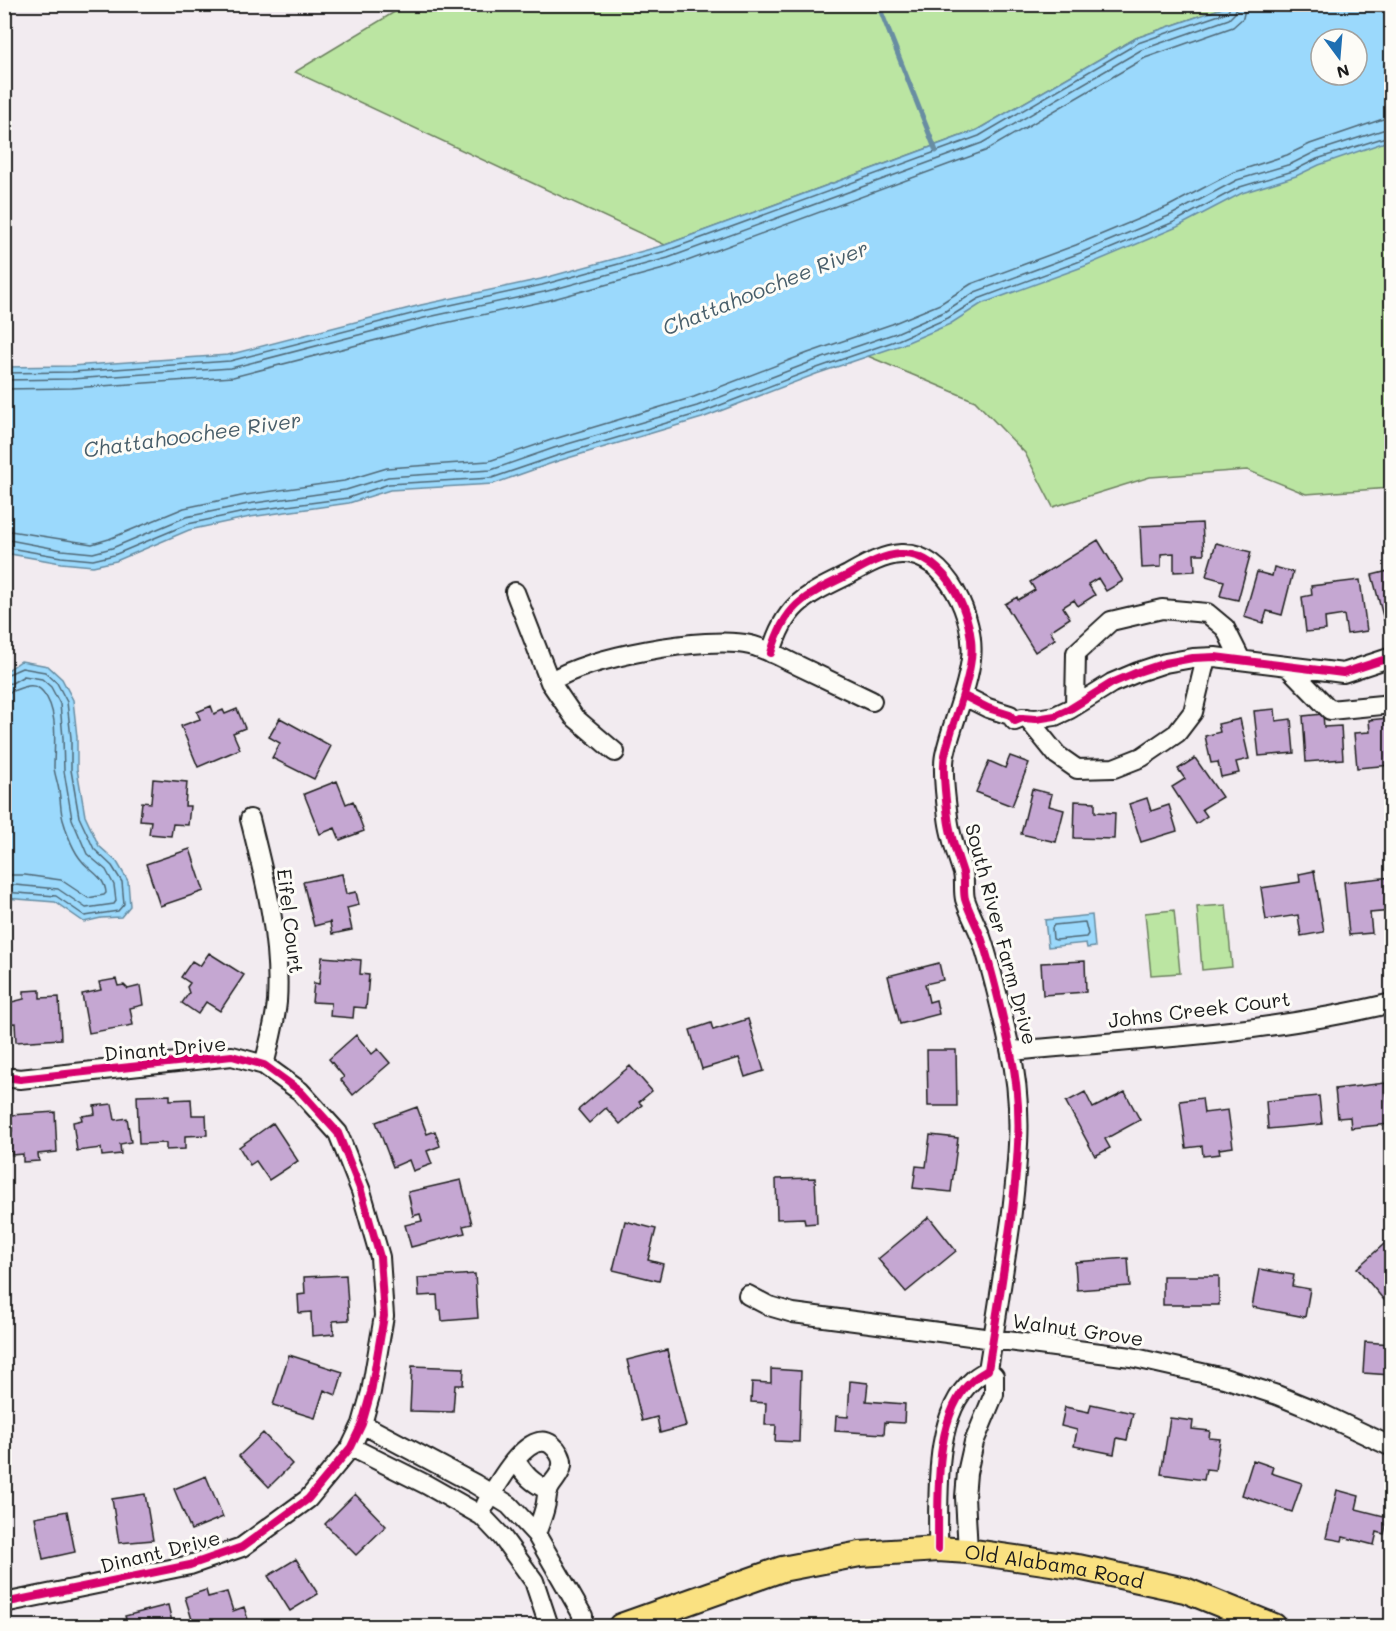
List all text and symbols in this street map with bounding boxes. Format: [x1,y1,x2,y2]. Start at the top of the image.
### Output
north arrow [1309,27,1369,87]
text: N [1335,60,1352,84]
water label: Chattahoochee River [658,233,872,341]
water label: Chattahoochee River [81,405,303,463]
street label: South River Farm Drive [960,821,1044,1047]
street label: Eifel Court [272,867,310,975]
street label: Johns Creek Court [1106,985,1292,1033]
street label: Dinant Drive [103,1030,227,1066]
street label: Walnut Grove [1011,1307,1145,1351]
street label: Dinant Drive [97,1524,223,1578]
street label: Old Alabama Road [963,1538,1146,1594]

